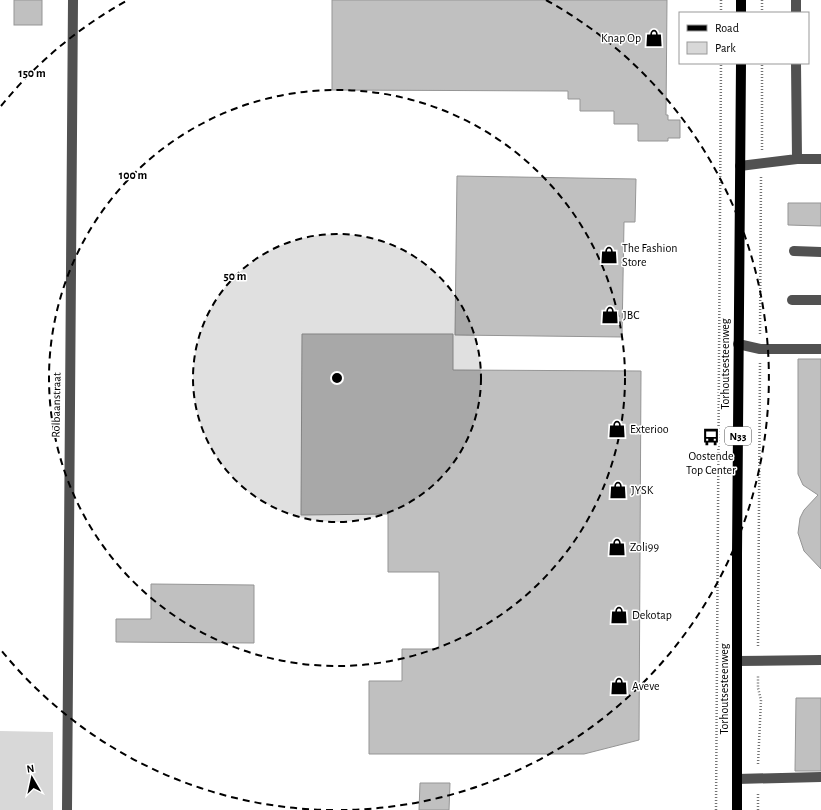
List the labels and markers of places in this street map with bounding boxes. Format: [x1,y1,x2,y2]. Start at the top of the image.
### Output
shop icon: Knap Op [644,28,664,48]
place label: Knap Op [601,32,641,44]
place label: The Fashion Store [622,242,677,268]
shop icon: The Fashion Store [599,245,619,265]
shop icon: JBC [600,305,620,325]
place label: JBC [623,309,639,321]
centre of rings [330,371,344,385]
shop icon: Exterioo [607,419,627,439]
place label: Exterioo [630,423,669,435]
bus stop icon: Oostende Top Center [701,427,721,447]
place label: Oostende Top Center [686,450,736,476]
shop icon: JYSK [608,480,628,500]
place label: JYSK [631,484,654,496]
shop icon: Zoli99 [607,537,627,557]
place label: Zoli99 [630,541,659,553]
shop icon: Dekotap [609,605,629,625]
place label: Dekotap [632,609,672,621]
shop icon: Aveve [609,676,629,696]
place label: Aveve [632,680,660,692]

